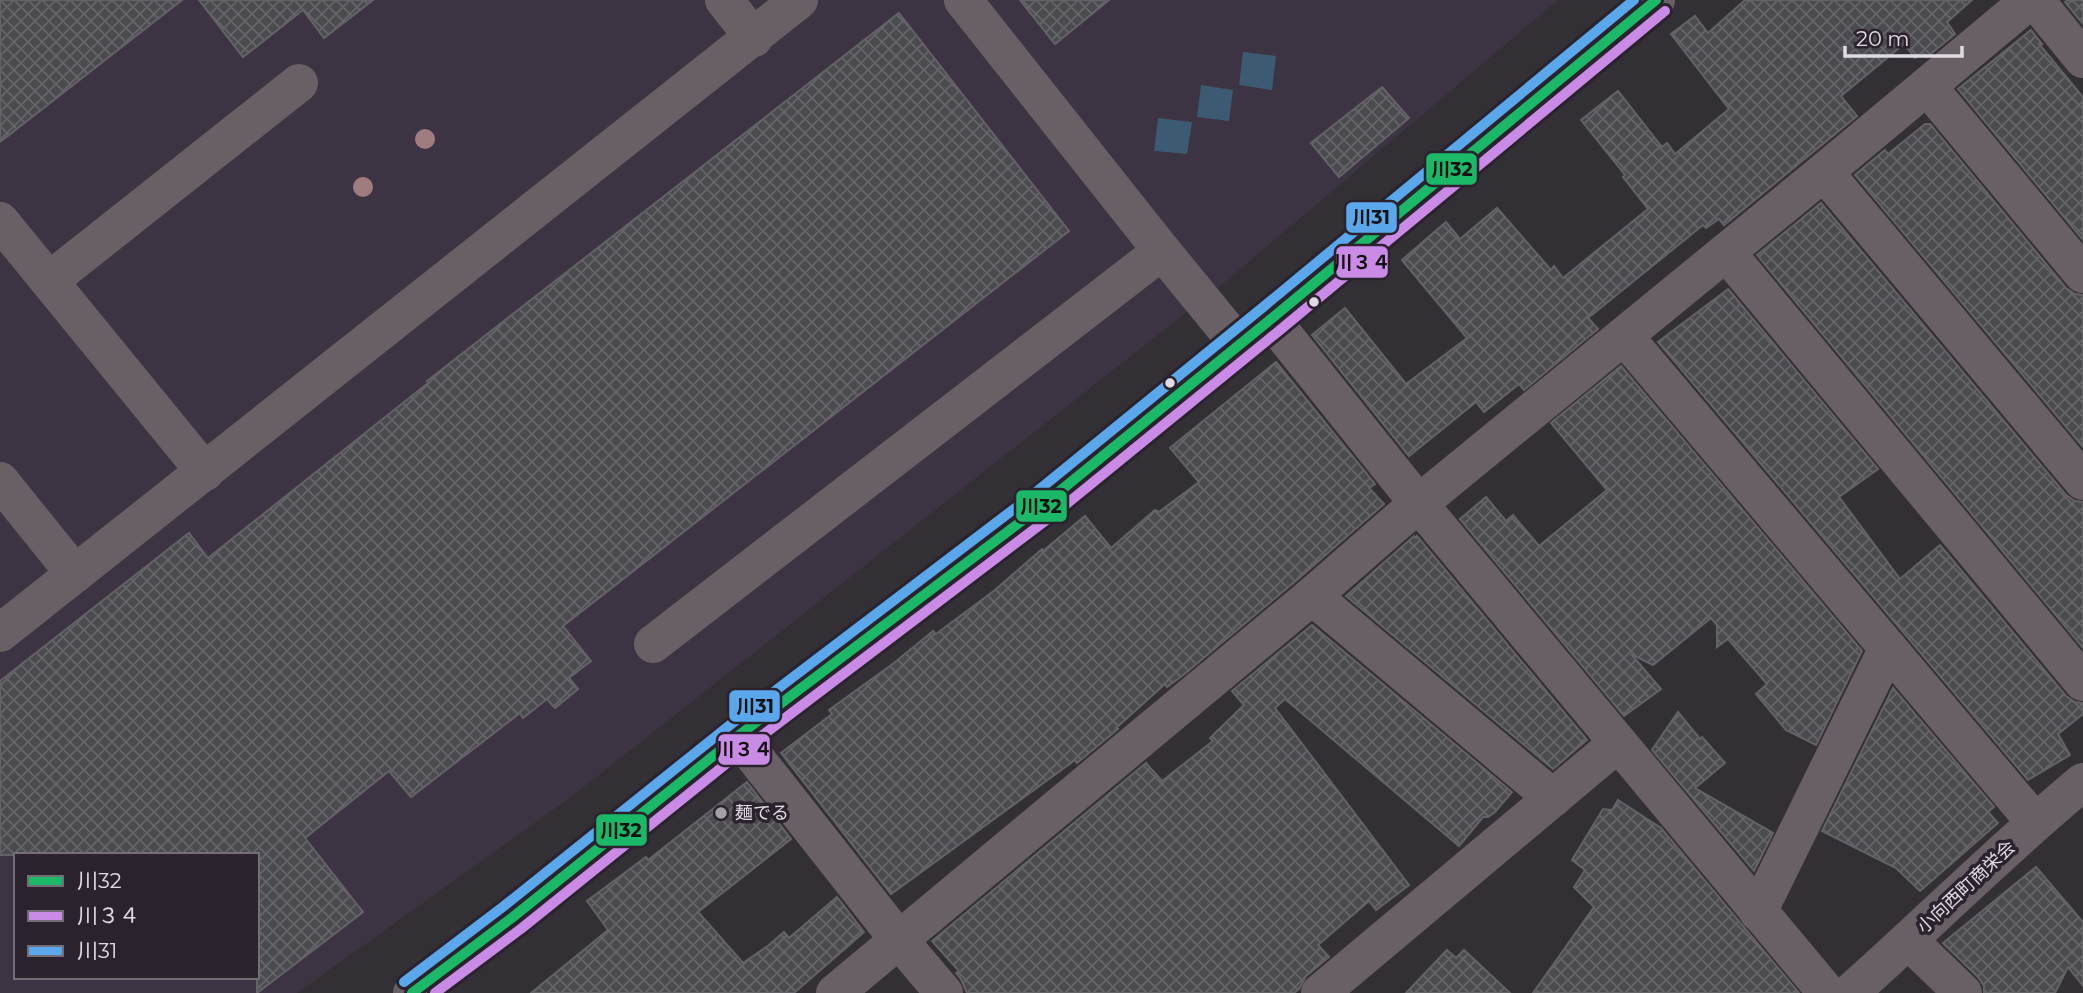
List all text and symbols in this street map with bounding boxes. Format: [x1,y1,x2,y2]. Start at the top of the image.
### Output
scale bar [1845,14,1962,58]
text: 20 m [1856,26,1910,51]
line badge: 川32 [1425,152,1478,186]
text: 川32 [1431,158,1473,181]
line badge: 川31 [1345,201,1398,234]
text: 川31 [1352,206,1390,229]
line badge: 川３４ [1335,245,1389,279]
text: 川３４ [1333,251,1391,274]
unlabelled marker [1307,295,1321,309]
unlabelled marker [1163,376,1177,390]
line badge: 川32 [1015,489,1068,523]
text: 川32 [1020,495,1062,518]
line badge: 川31 [728,689,781,723]
text: 川31 [736,695,774,718]
line badge: 川３４ [717,733,771,766]
text: 川３４ [715,738,773,761]
place label: 麺でる [735,802,789,824]
marker: 麺でる [713,805,729,821]
line badge: 川32 [595,813,648,847]
text: 川32 [600,819,642,842]
street label: 小向西町商栄会 [1912,836,2020,938]
legend [14,853,259,979]
text: 川32 [77,868,122,893]
text: 川３４ [77,903,140,928]
text: 川31 [77,938,117,963]

